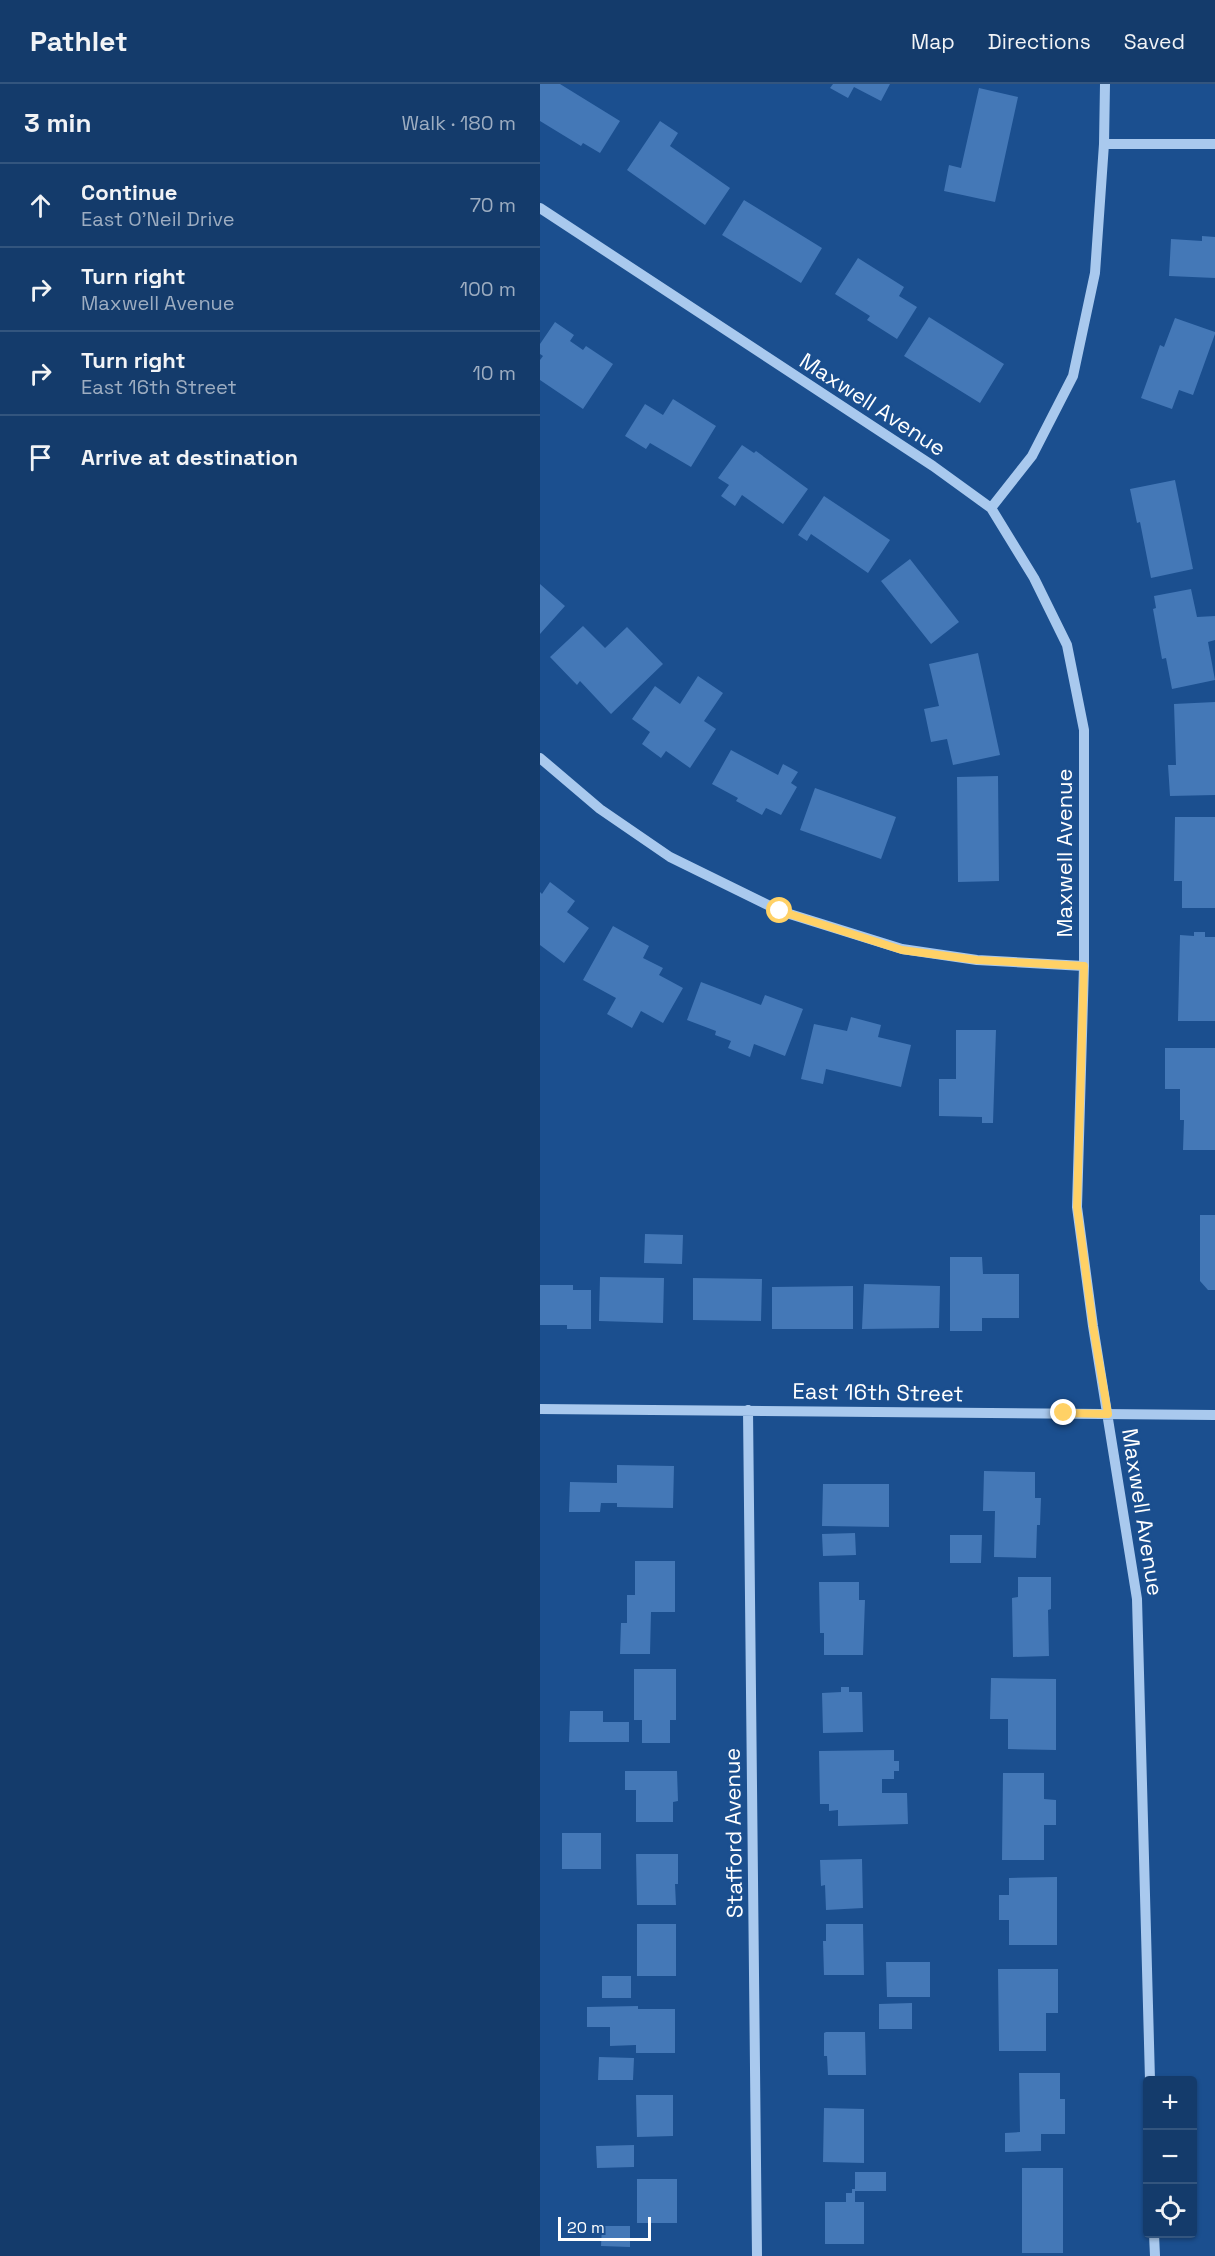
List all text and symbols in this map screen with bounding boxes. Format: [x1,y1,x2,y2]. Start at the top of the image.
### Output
text: Pathlet [30,23,128,59]
text: Map [911,28,955,55]
text: Directions [988,28,1091,55]
text: Saved [1124,28,1185,55]
text: 3 min [24,106,92,140]
text: Walk · 180 m [402,110,516,136]
text: Continue [81,178,177,206]
icon: ahead [24,189,57,222]
text: 70 m [470,192,516,218]
text: East O'Neil Drive [81,206,235,232]
text: Turn right [81,262,186,290]
icon: right [24,273,57,306]
text: 100 m [460,276,516,302]
text: Maxwell Avenue [81,290,235,316]
text: Turn right [81,346,186,374]
street label: Maxwell Avenue [795,346,951,462]
icon: right [24,357,57,390]
text: 10 m [472,360,516,386]
text: East 16th Street [81,374,237,400]
icon: arrive [24,441,57,474]
text: Arrive at destination [81,443,298,471]
street label: Maxwell Avenue [1050,769,1078,938]
route start [766,897,792,923]
street label: East 16th Street [792,1377,964,1407]
route end [1050,1399,1076,1425]
street label: Maxwell Avenue [1116,1426,1170,1598]
street label: Stafford Avenue [718,1748,748,1918]
map controls [1143,2076,1197,2238]
button: + [1143,2076,1197,2130]
button: − [1143,2130,1197,2184]
button: locate [1143,2184,1197,2238]
scale bar [558,2214,651,2242]
text: 20 m [567,2217,605,2238]

